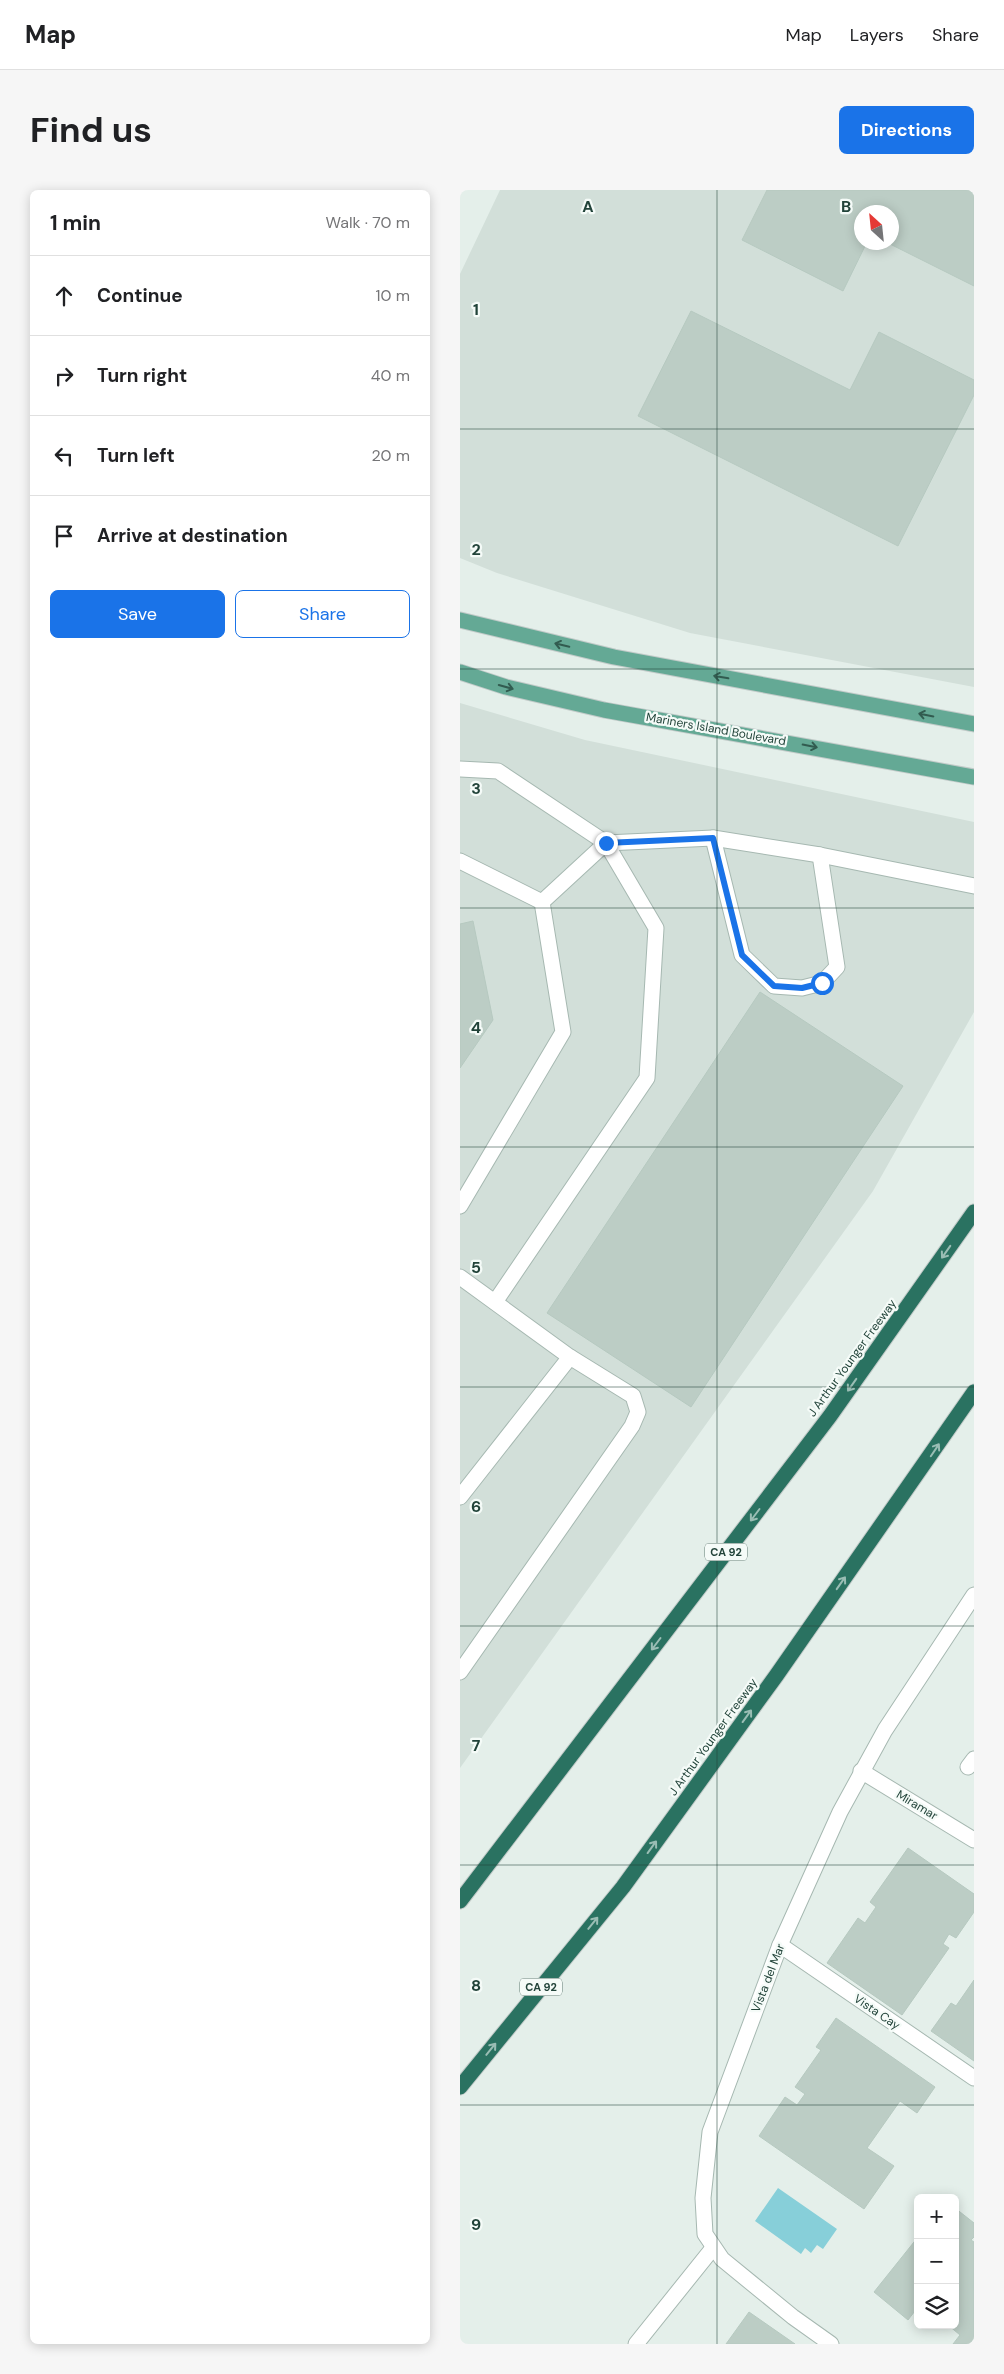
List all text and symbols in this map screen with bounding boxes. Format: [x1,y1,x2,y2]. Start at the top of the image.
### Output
text: Map [25,19,76,50]
text: Map [786,23,822,47]
text: Layers [850,23,904,47]
text: Share [932,23,979,47]
button: Directions [839,106,974,154]
text: Find us [30,107,152,153]
text: A [582,196,594,217]
text: B [841,196,851,217]
north arrow [854,205,899,250]
text: 1 min [50,209,101,237]
text: Walk · 70 m [326,212,410,233]
icon: ahead [50,282,78,310]
text: Continue [97,283,183,308]
text: 10 m [376,285,410,306]
text: 1 [473,299,479,320]
icon: right [50,362,78,390]
text: Turn right [97,363,187,388]
text: 40 m [371,365,410,386]
icon: left [50,442,78,470]
text: Turn left [97,443,175,468]
text: 20 m [371,445,410,466]
icon: arrive [50,522,78,550]
text: Arrive at destination [97,523,288,548]
text: 2 [471,539,481,560]
button: Save [50,590,225,638]
button: Share [235,590,410,638]
one-way arrow [555,640,571,649]
one-way arrow [714,672,730,681]
one-way arrow [498,682,514,692]
street label: Mariners Island Boulevard [645,709,787,749]
one-way arrow [918,710,934,719]
one-way arrow [801,742,817,752]
text: 3 [471,778,481,799]
route end [595,832,618,855]
route start [811,972,834,995]
text: 4 [471,1017,481,1038]
one-way arrow [941,1245,951,1259]
text: 5 [471,1257,481,1278]
street label: J Arthur Younger Freeway [804,1296,900,1420]
one-way arrow [847,1378,857,1392]
one-way arrow [930,1443,940,1457]
text: 6 [471,1496,481,1517]
one-way arrow [749,1508,760,1521]
road number: CA 92 [705,1544,747,1560]
one-way arrow [836,1576,846,1590]
one-way arrow [651,1637,661,1651]
street label: J Arthur Younger Freeway [665,1675,761,1799]
one-way arrow [742,1709,752,1723]
text: 7 [472,1735,481,1756]
street label: Miramar [893,1786,941,1824]
one-way arrow [646,1841,657,1854]
one-way arrow [588,1917,599,1930]
street label: Vista del Mar [748,1941,789,2015]
text: 8 [471,1975,481,1996]
road number: CA 92 [520,1978,562,1995]
street label: Vista Cay [851,1991,904,2034]
one-way arrow [485,2043,496,2056]
map controls [914,2194,959,2329]
button: + [914,2194,959,2239]
text: 9 [471,2214,481,2235]
button: − [914,2239,959,2284]
button: layers [914,2284,959,2329]

